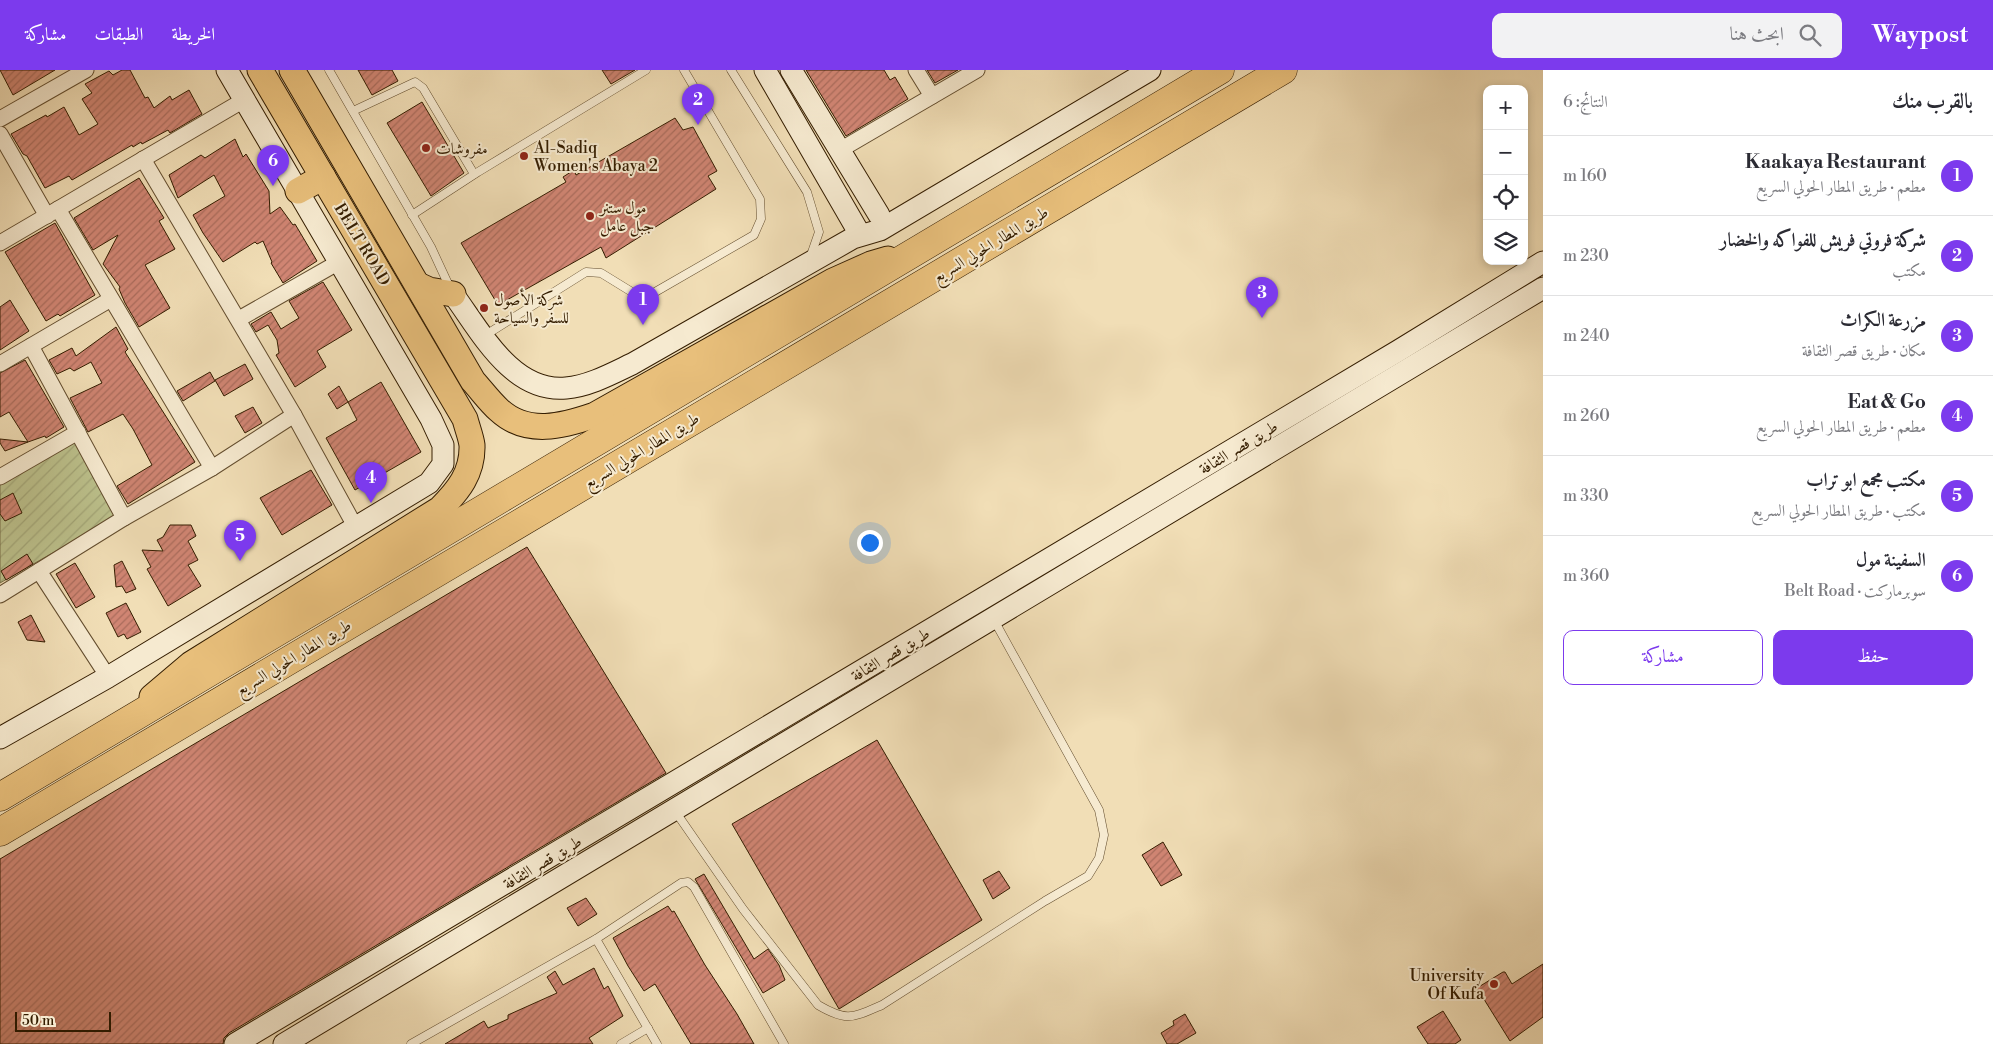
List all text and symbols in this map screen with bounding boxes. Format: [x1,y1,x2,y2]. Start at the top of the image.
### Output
search box [1492,13,1842,58]
text: Waypost [1872,20,1968,50]
icon: search [1796,21,1824,49]
text: ابحث هنا [1729,22,1784,46]
text: مشاركة [25,23,66,46]
text: الطبقات [94,23,143,46]
text: الخريطة [171,23,215,46]
pin: 2 [682,84,714,125]
map controls [1483,85,1528,265]
button: + [1483,85,1528,130]
text: بالقرب منك [1892,89,1973,115]
text: النتائج: 6 [1563,92,1608,112]
button: − [1483,130,1528,175]
place label: Al-Sadiq Women's Abaya 2 [533,138,658,176]
place label: مفروشات [436,139,488,159]
marker: مفروشات [420,142,432,154]
pin: 6 [257,145,289,186]
marker: Al-Sadiq Women's Abaya 2 [518,150,530,162]
text: Kaakaya Restaurant [1745,150,1926,174]
text: 160 m [1563,166,1607,186]
text: 1 [1953,166,1961,186]
button: locate [1483,175,1528,220]
text: مطعم · طريق المطار الحولي السريع [1756,177,1926,197]
place label: مول ستنر جبل عامل [598,198,654,237]
street label: BELT ROAD [329,199,395,289]
street label: طريق المطار الحولي السريع [929,202,1055,292]
marker: مول ستنر جبل عامل [584,210,596,222]
button: layers [1483,220,1528,265]
text: شركة فروتي فريش للفواكه والخضار [1720,228,1926,252]
text: 230 m [1563,246,1609,266]
text: 2 [1952,246,1962,266]
text: مكتب [1892,261,1926,281]
pin: 3 [1246,277,1278,318]
pin: 1 [627,284,659,325]
place label: شركة الأصول للسفر والسياحة [494,288,569,328]
marker: شركة الأصول للسفر والسياحة [478,302,490,314]
text: مزرعة الكراث [1840,308,1926,332]
text: 240 m [1563,326,1610,346]
text: 3 [1952,326,1962,346]
text: مكان · طريق قصر الثقافة [1802,341,1926,361]
text: Eat & Go [1848,390,1926,414]
text: 260 m [1563,406,1610,426]
text: 4 [1952,406,1962,426]
street label: طريق المطار الحولي السريع [580,408,706,498]
street label: طريق قصر الثقافة [1196,417,1281,479]
text: مطعم · طريق المطار الحولي السريع [1756,417,1926,437]
pin: 4 [355,462,387,503]
text: مكتب مجمع ابو تراب [1806,468,1926,492]
text: 330 m [1563,486,1609,506]
text: 5 [1952,486,1962,506]
text: مكتب · طريق المطار الحولي السريع [1751,501,1926,521]
pin: 5 [224,520,256,561]
your location [857,530,883,556]
text: السفينة مول [1856,548,1926,572]
text: 360 m [1563,566,1609,586]
text: 6 [1952,566,1962,586]
text: سوبرماركت · Belt Road [1784,581,1926,601]
street label: طريق المطار الحولي السريع [232,615,358,705]
street label: طريق قصر الثقافة [848,624,933,686]
button: مشاركة [1563,630,1763,685]
button: حفظ [1773,630,1973,685]
street label: طريق قصر الثقافة [500,832,585,894]
place label: University Of Kufa [1410,966,1485,1004]
marker: University Of Kufa [1488,978,1500,990]
scale bar [15,1009,111,1032]
text: 50 m [22,1012,54,1030]

